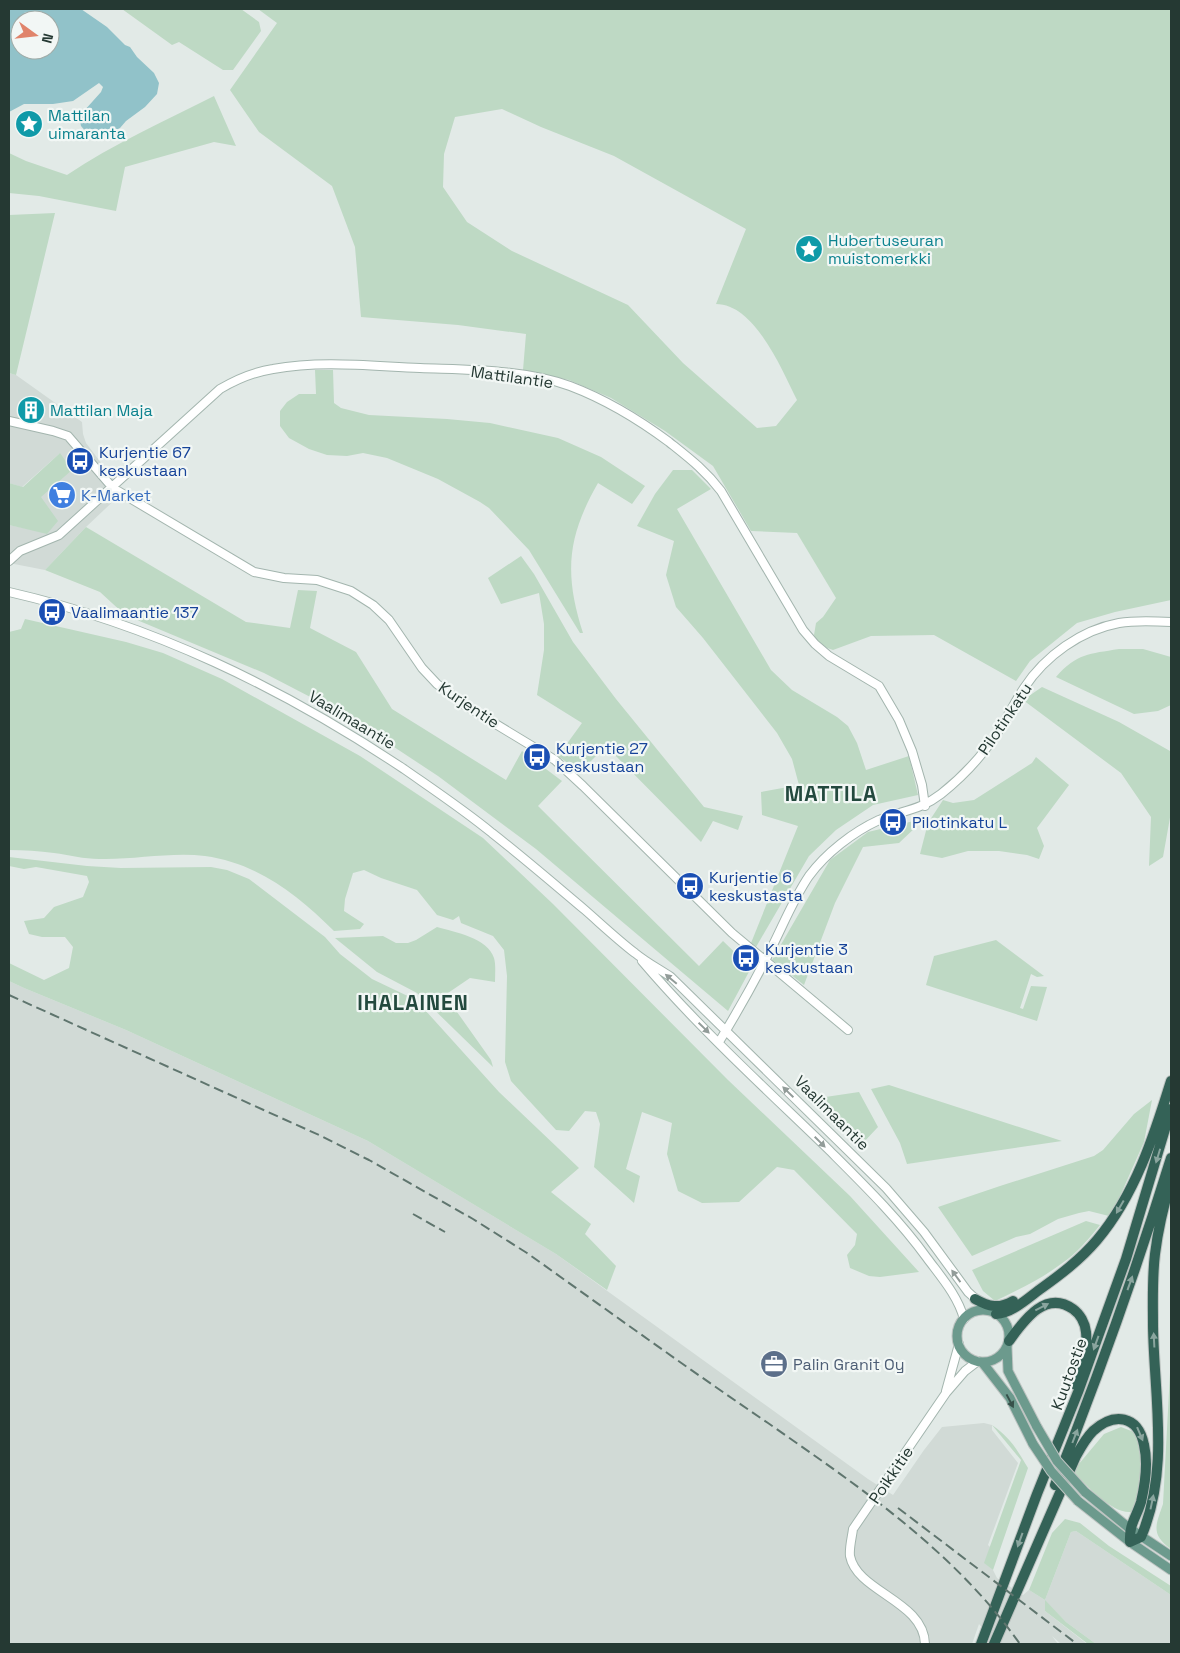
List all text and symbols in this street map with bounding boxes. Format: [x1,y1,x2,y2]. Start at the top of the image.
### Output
north arrow [10,10,60,60]
text: N [38,31,57,45]
place label: Mattilan uimaranta [48,105,126,144]
place icon: Mattilan uimaranta [14,109,44,139]
place label: Hubertuseuran muistomerkki [828,230,944,269]
place icon: Hubertuseuran muistomerkki [794,234,824,264]
street label: Mattilantie [469,361,555,393]
building icon: Mattilan Maja [16,395,46,425]
place label: Mattilan Maja [50,400,153,421]
place label: Kurjentie 67 keskustaan [99,442,191,481]
bus stop icon: Kurjentie 67 keskustaan [65,446,95,476]
supermarket icon: K-Market [47,480,77,510]
place label: K-Market [81,485,151,506]
bus stop icon: Vaalimaantie 137 [37,597,67,627]
place label: Vaalimaantie 137 [71,602,199,623]
street label: Kurjentie [434,677,504,733]
street label: Pilotinkatu [973,679,1037,759]
street label: Vaalimaantie [305,686,399,754]
place label: Kurjentie 27 keskustaan [556,738,648,777]
bus stop icon: Kurjentie 27 keskustaan [522,742,552,772]
district label: MATTILA [785,780,877,807]
bus stop icon: Pilotinkatu L [878,807,908,837]
place label: Pilotinkatu L [912,812,1008,833]
place label: Kurjentie 6 keskustasta [709,867,803,906]
bus stop icon: Kurjentie 6 keskustasta [675,871,705,901]
place label: Kurjentie 3 keskustaan [765,939,853,978]
bus stop icon: Kurjentie 3 keskustaan [731,943,761,973]
one-way arrow [665,973,678,984]
district label: IHALAINEN [357,989,469,1016]
one-way arrow [698,1022,710,1034]
street label: Vaalimaantie [790,1071,874,1155]
one-way arrow [782,1086,794,1098]
one-way arrow [814,1136,826,1148]
one-way arrow [1154,1149,1162,1164]
one-way arrow [1116,1199,1124,1214]
one-way arrow [951,1269,961,1283]
one-way arrow [1126,1275,1134,1290]
one-way arrow [1035,1303,1049,1311]
one-way arrow [1150,1332,1158,1348]
street label: Kuutostie [1046,1335,1092,1413]
one-way arrow [1092,1336,1099,1351]
office icon: Palin Granit Oy [759,1349,789,1379]
place label: Palin Granit Oy [793,1354,905,1375]
one-way arrow [1006,1393,1014,1408]
one-way arrow [1137,1427,1145,1441]
one-way arrow [1071,1429,1079,1443]
street label: Poikkitie [864,1442,918,1508]
one-way arrow [1149,1494,1157,1510]
one-way arrow [1016,1533,1024,1548]

